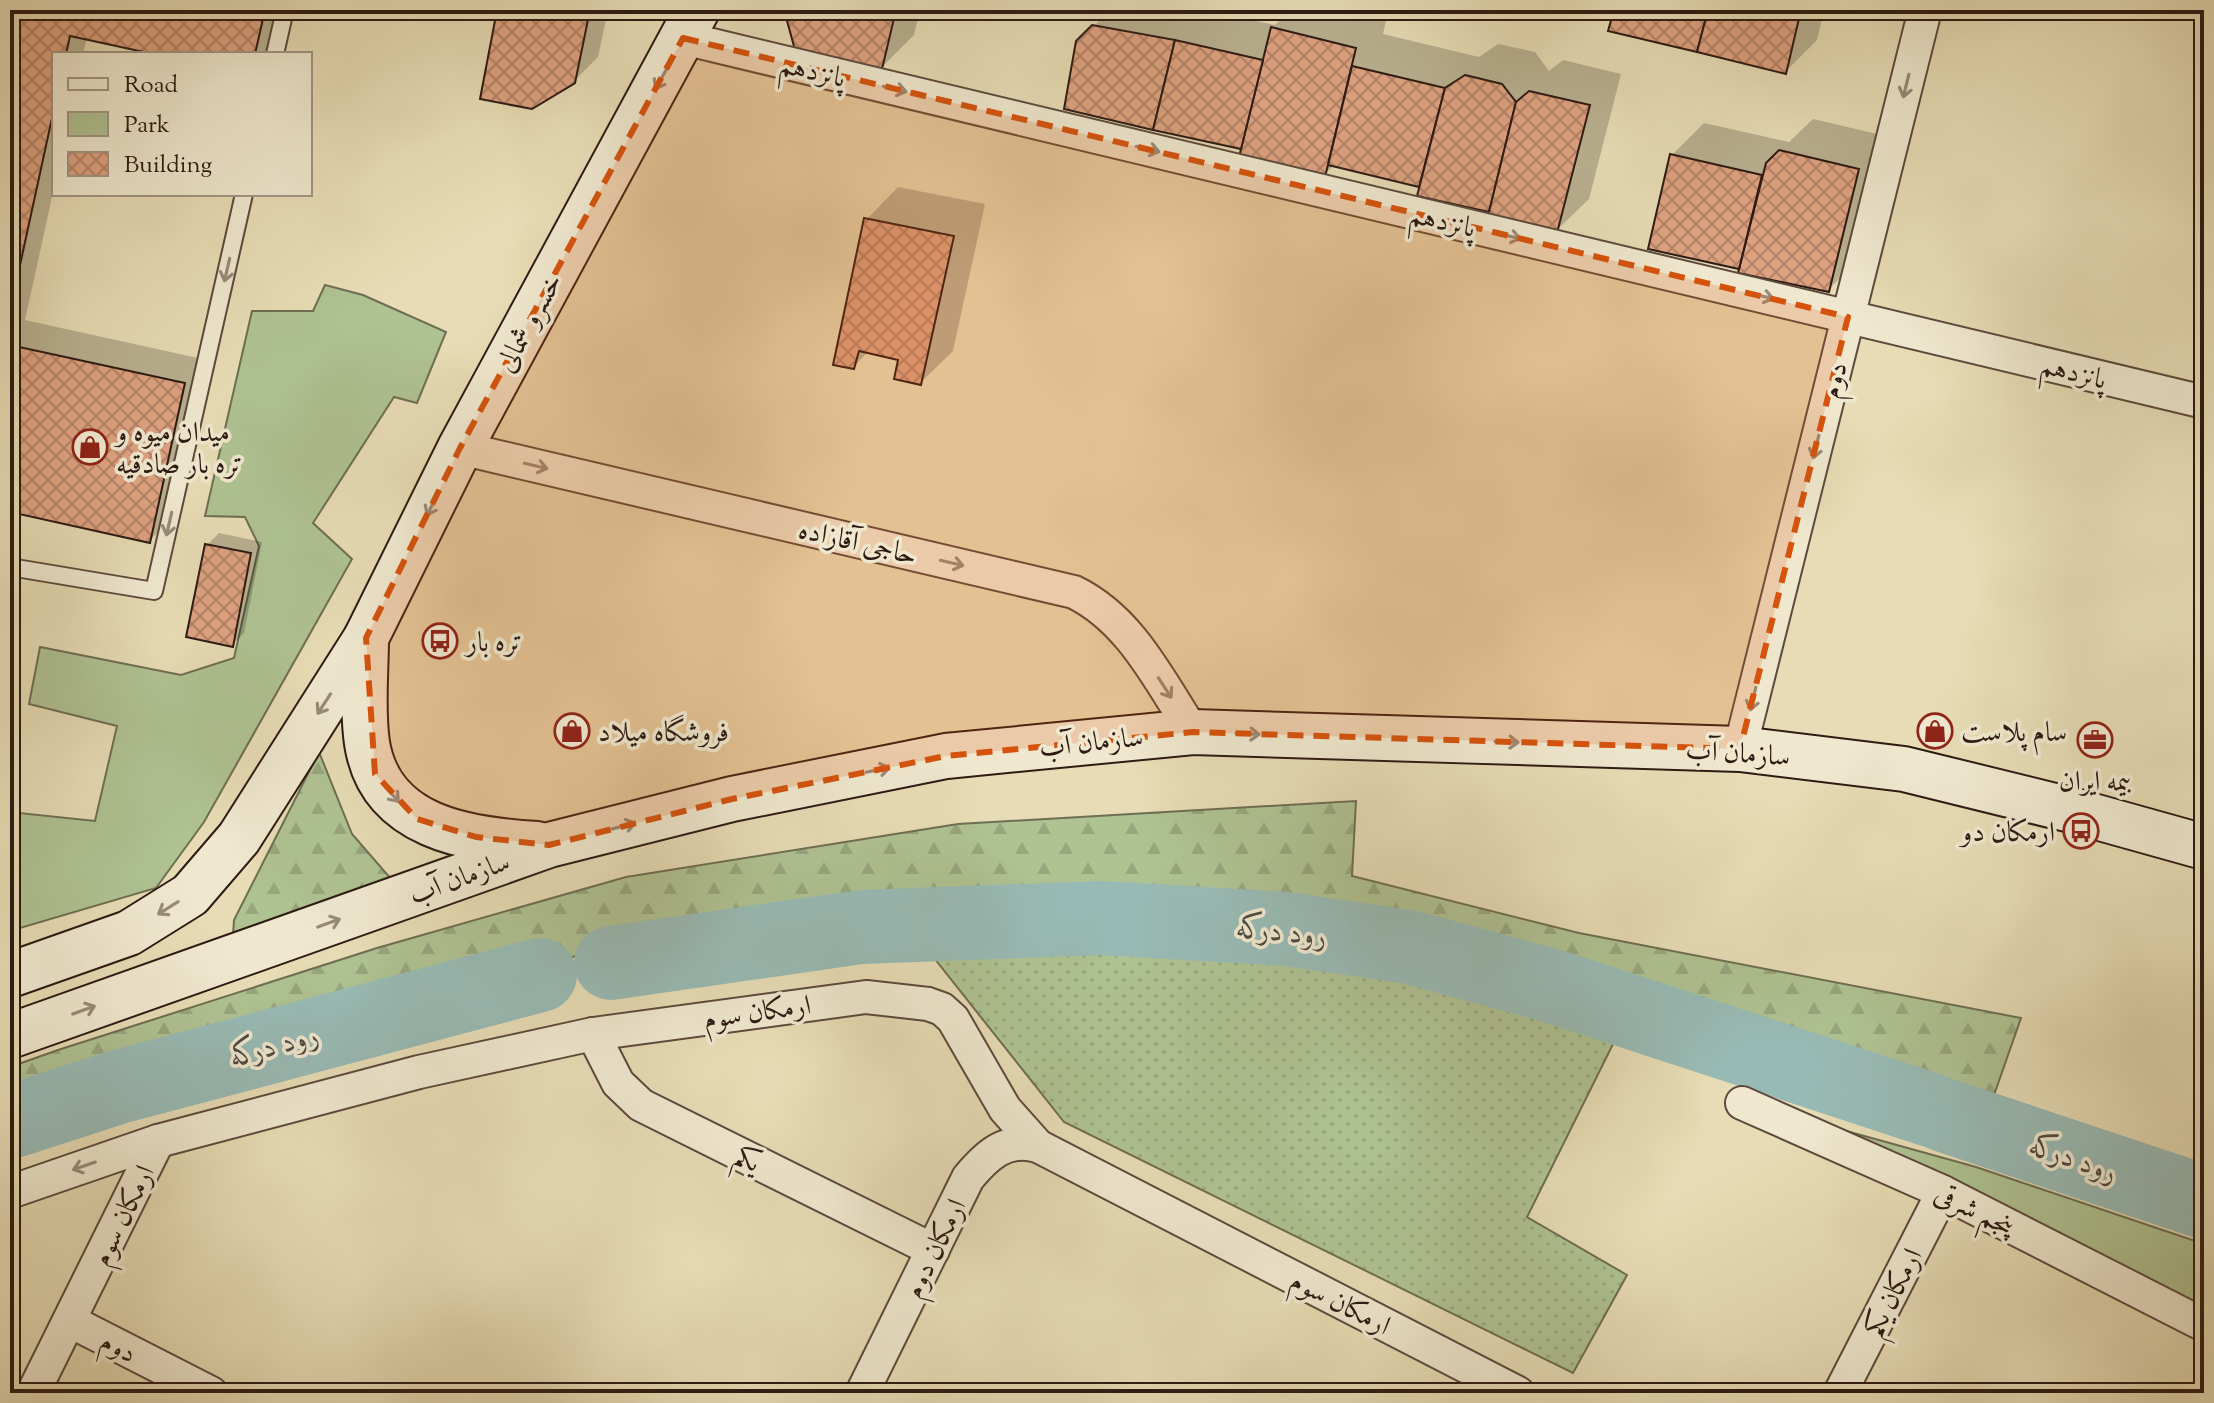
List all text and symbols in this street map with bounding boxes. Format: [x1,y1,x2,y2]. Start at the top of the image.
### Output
street label: پانزدهم [774,46,851,104]
legend [52,52,312,196]
one-way arrow [652,67,668,90]
text: Road [124,69,178,103]
one-way arrow [1898,72,1913,98]
one-way arrow [881,82,907,97]
text: Park [124,109,170,143]
one-way arrow [1134,143,1160,158]
text: Building [124,149,213,183]
street label: پانزدهم [1404,196,1481,254]
one-way arrow [1496,229,1522,244]
one-way arrow [219,257,234,282]
street label: خسرو شمالی [487,267,574,380]
one-way arrow [1749,290,1775,305]
street label: پانزدهم [2035,346,2112,406]
street label: دوم [1812,358,1862,404]
place label: میدان میوه و تره بار صادقیه [113,414,242,486]
shop icon: میدان میوه و تره بار صادقیه [71,428,109,466]
one-way arrow [1808,433,1823,459]
one-way arrow [522,459,548,474]
one-way arrow [423,493,439,517]
one-way arrow [161,510,176,536]
street label: حاجی آقازاده [794,511,921,577]
one-way arrow [939,557,965,572]
bus stop icon: تره بار [421,622,459,660]
place label: تره بار [463,624,522,664]
one-way arrow [1156,677,1173,699]
one-way arrow [1744,685,1759,711]
one-way arrow [316,692,333,714]
shop icon: فروشگاه میلاد [553,712,591,750]
shop icon: سام پلاست [1916,712,1954,750]
place label: فروشگاه میلاد [598,714,729,754]
place label: سام پلاست [1961,714,2067,756]
street label: سازمان آب [1037,719,1146,769]
office icon: بیمه ایران [2076,721,2114,759]
one-way arrow [1234,726,1261,741]
street label: سازمان آب [1684,731,1791,779]
one-way arrow [1493,734,1520,749]
one-way arrow [865,761,890,776]
place label: بیمه ایران [2059,763,2132,803]
one-way arrow [382,783,400,803]
bus stop icon: ارمکان دو [2062,812,2100,850]
place label: ارمکان دو [1958,814,2055,854]
one-way arrow [611,817,637,832]
street label: سازمان آب [404,843,516,917]
one-way arrow [157,901,180,917]
water label: رود درکه [1234,907,1329,960]
one-way arrow [316,915,340,929]
street label: ارمکان سوم [701,987,814,1043]
one-way arrow [71,1002,95,1016]
water label: رود درکه [225,1015,324,1080]
water label: رود درکه [2023,1125,2123,1195]
street label: یکم [725,1137,768,1188]
street label: ارمکان سوم [83,1159,168,1275]
one-way arrow [72,1160,97,1175]
street label: پنجم شرقی [1925,1175,2023,1253]
street label: ارمکان دوم [895,1193,980,1307]
street label: ارمکان یکم [1855,1242,1938,1347]
street label: ارمکان سوم [1281,1262,1397,1349]
street label: دوم [91,1323,143,1377]

